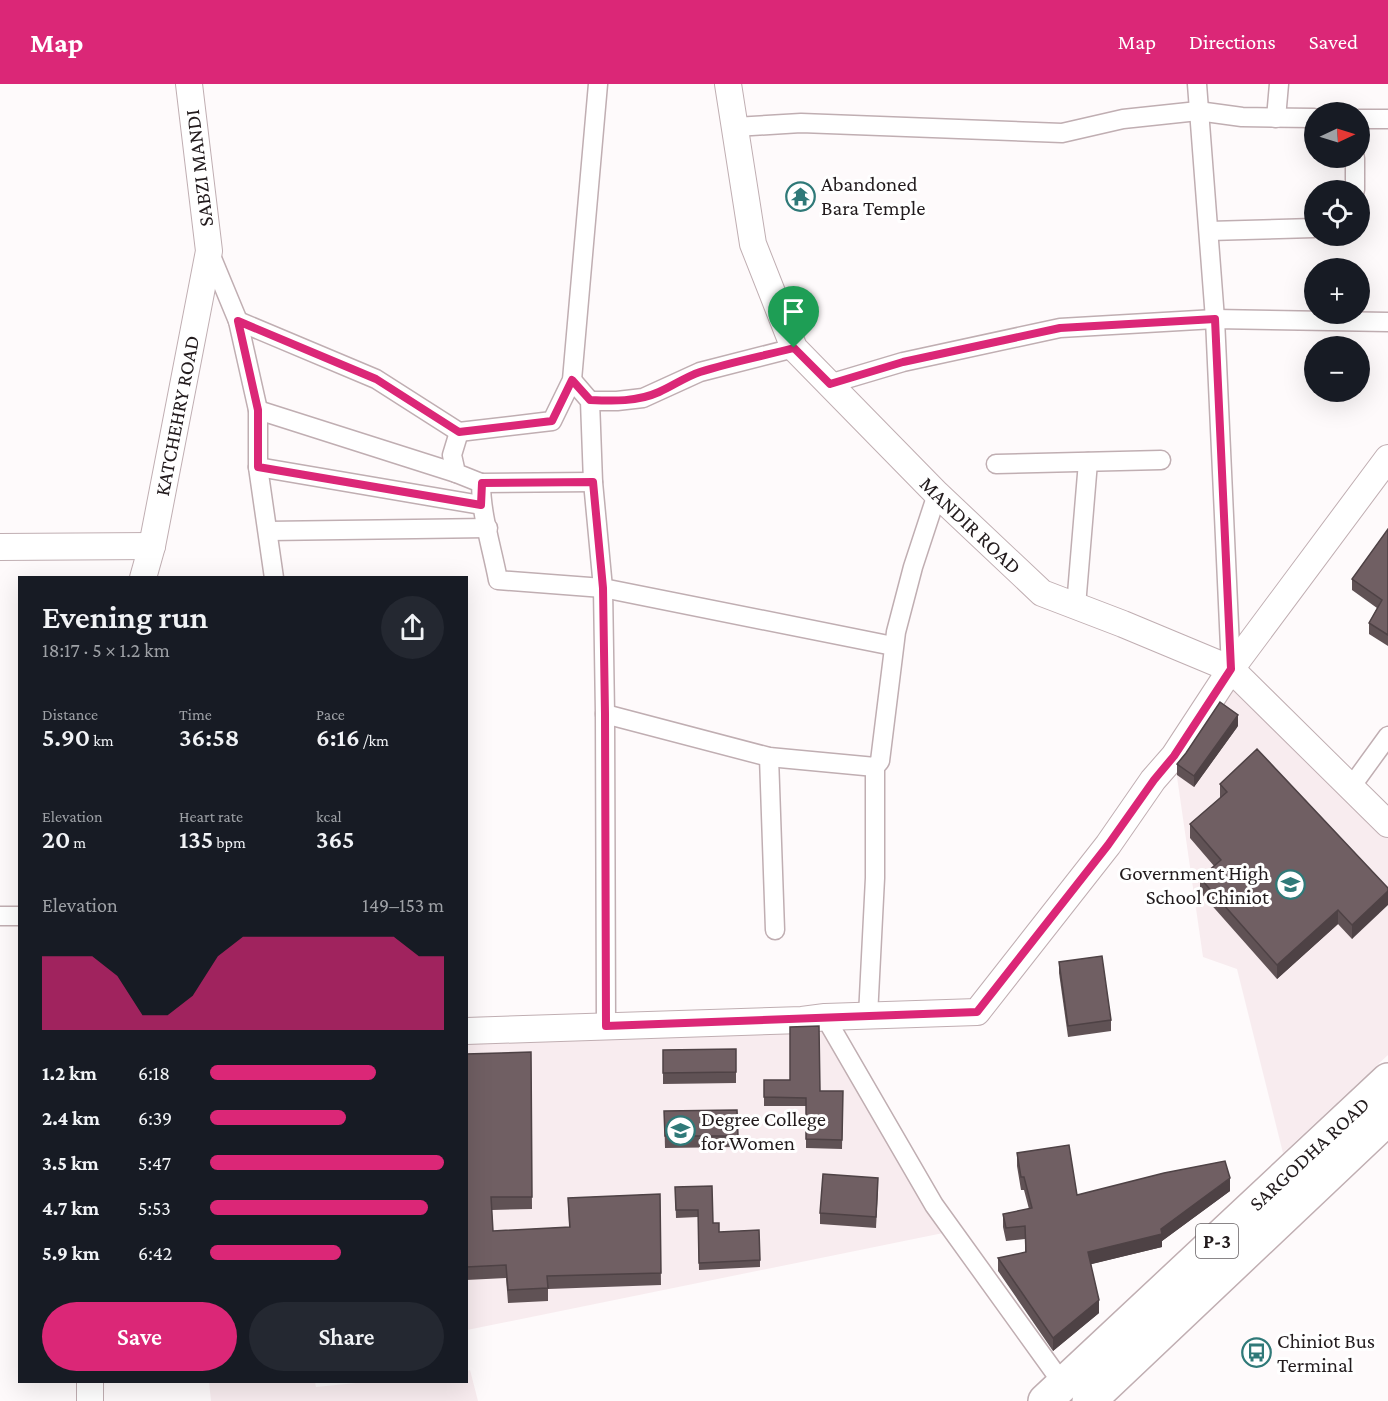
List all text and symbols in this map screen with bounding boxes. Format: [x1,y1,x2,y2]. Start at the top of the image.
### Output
text: Map [30,27,83,58]
text: Map [1118,30,1156,54]
text: Directions [1189,30,1276,54]
text: Saved [1309,30,1358,54]
north arrow [1304,102,1370,168]
map controls [1304,102,1370,402]
street label: SABZI MANDI [180,108,218,228]
place label: Abandoned Bara Temple [821,172,925,220]
temple icon: Abandoned Bara Temple [784,180,816,212]
button: locate [1304,180,1370,246]
button: + [1304,258,1370,324]
pin [768,286,819,348]
icon: arrive [777,295,810,328]
street label: KATCHEHRY ROAD [150,333,204,498]
button: − [1304,336,1370,402]
street label: MANDIR ROAD [915,472,1026,579]
button: share [381,596,444,659]
text: Evening run [42,598,208,635]
text: 18:17 · 5 × 1.2 km [42,639,170,661]
text: Distance [42,706,98,723]
text: Time [179,706,212,723]
text: Pace [316,706,345,723]
text: 5.90 [42,723,90,752]
text: 36:58 [179,723,239,752]
text: 6:16 [316,723,360,752]
text: km [90,732,114,749]
text: /km [360,732,389,749]
text: Elevation [42,808,103,825]
text: Heart rate [179,808,243,825]
text: kcal [316,808,342,825]
text: 20 [42,825,70,854]
text: 135 [179,825,213,854]
text: 365 [316,825,354,854]
text: m [70,834,86,851]
text: bpm [213,834,246,851]
place label: Government High School Chiniot [1119,861,1270,909]
school or university icon: Government High School Chiniot [1274,869,1306,901]
text: Elevation [42,894,118,916]
text: 149–153 m [362,894,444,916]
text: 1.2 km [42,1062,97,1084]
text: 6:18 [138,1062,170,1084]
street label: SARGODHA ROAD [1244,1092,1374,1216]
text: 2.4 km [42,1107,100,1129]
text: 6:39 [138,1107,172,1129]
place label: Degree College for Women [701,1107,826,1155]
school or university icon: Degree College for Women [664,1115,696,1147]
text: 3.5 km [42,1152,99,1174]
text: 5:47 [138,1152,171,1174]
text: 4.7 km [42,1197,99,1219]
text: 5:53 [138,1197,171,1219]
road number: P-3 [1196,1224,1238,1258]
text: 5.9 km [42,1242,100,1264]
text: 6:42 [138,1242,172,1264]
button: Save [42,1302,237,1371]
button: Share [249,1302,444,1371]
place label: Chiniot Bus Terminal [1277,1329,1375,1377]
bus stop icon: Chiniot Bus Terminal [1240,1337,1272,1369]

